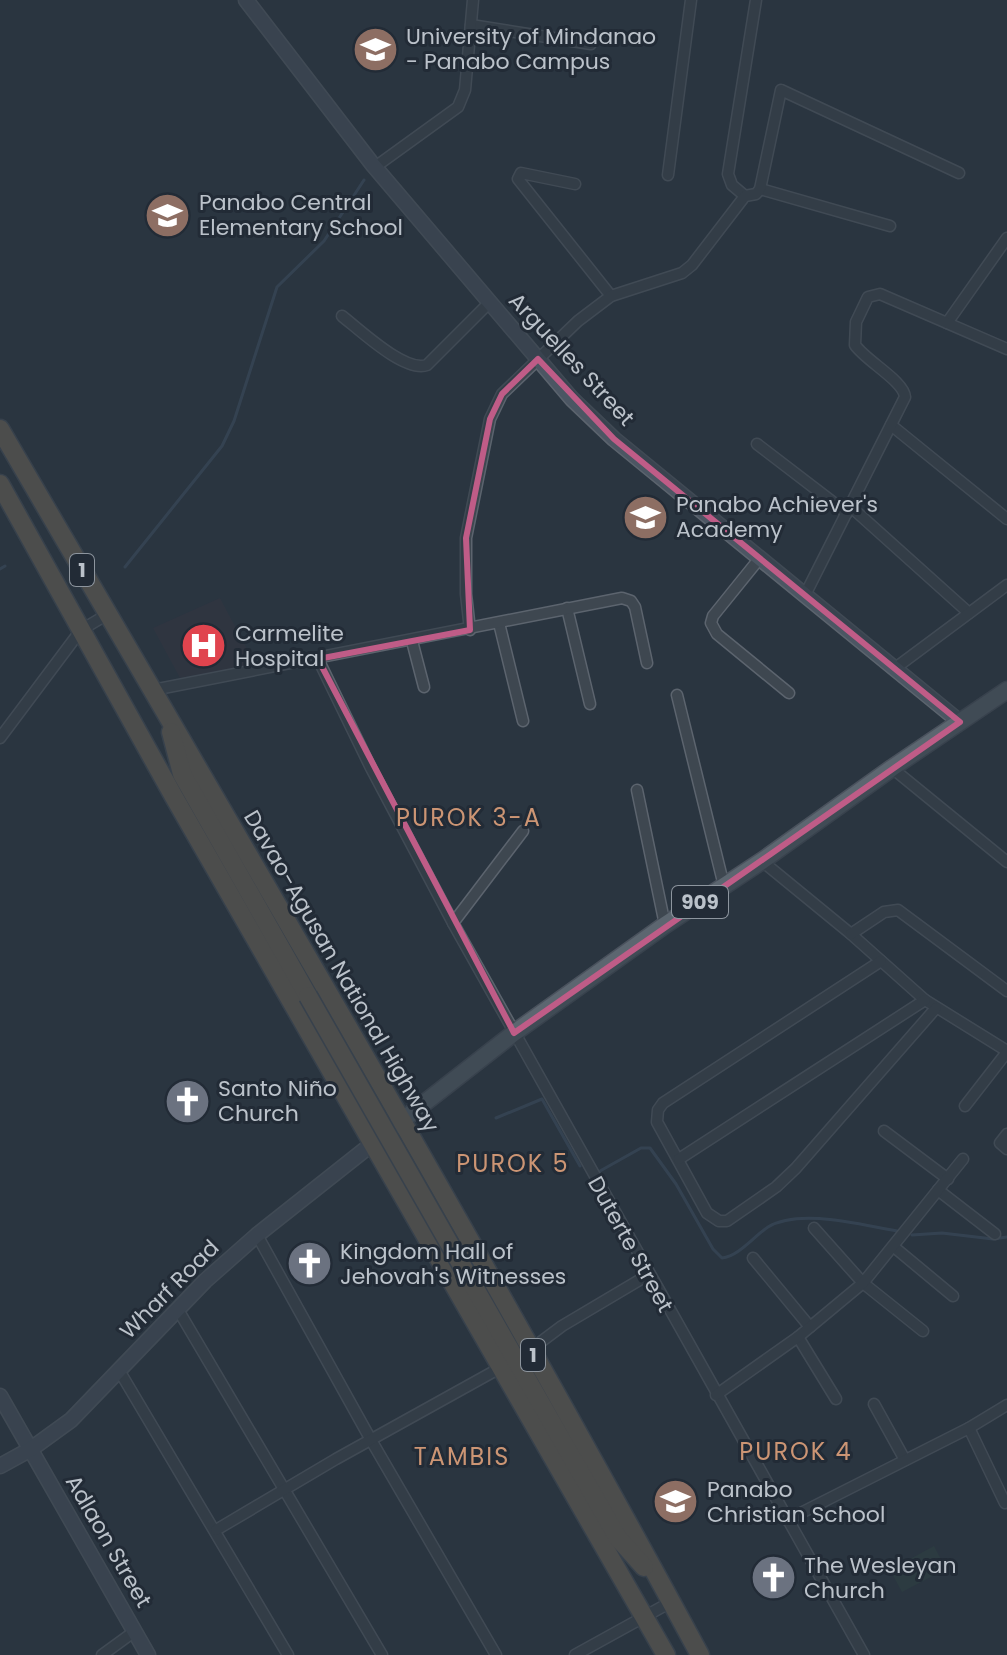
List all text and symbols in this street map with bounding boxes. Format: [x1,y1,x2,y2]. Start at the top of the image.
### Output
place label: University of Mindanao - Panabo Campus [406,21,656,77]
school or university icon: University of Mindanao - Panabo Campus [351,25,399,73]
place label: Panabo Central Elementary School [199,187,403,243]
school or university icon: Panabo Central Elementary School [144,191,192,239]
street label: Arguelles Street [502,286,642,433]
place label: Panabo Achiever's Academy [676,489,878,545]
school or university icon: Panabo Achiever's Academy [621,493,669,541]
road number: 1 [70,554,94,586]
place label: Carmelite Hospital [235,618,344,674]
hospital icon: Carmelite Hospital [180,622,228,670]
district label: PUROK 3-A [396,801,542,834]
street label: Davao-Agusan National Highway [236,805,447,1138]
road number: 909 [672,886,728,918]
place label: Santo Niño Church [218,1073,337,1129]
church icon: Santo Niño Church [163,1077,211,1125]
district label: PUROK 5 [456,1147,570,1180]
street label: Duterte Street [580,1171,681,1318]
street label: Wharf Road [113,1233,226,1346]
place label: Kingdom Hall of Jehovah's Witnesses [340,1236,566,1292]
church icon: Kingdom Hall of Jehovah's Witnesses [285,1240,333,1288]
road number: 1 [521,1339,545,1371]
district label: PUROK 4 [739,1435,853,1468]
district label: TAMBIS [414,1440,510,1473]
street label: Adlaon Street [58,1469,159,1613]
place label: Panabo Christian School [707,1474,885,1530]
school or university icon: Panabo Christian School [652,1478,700,1526]
place label: The Wesleyan Church [804,1550,956,1606]
church icon: The Wesleyan Church [749,1554,797,1602]

